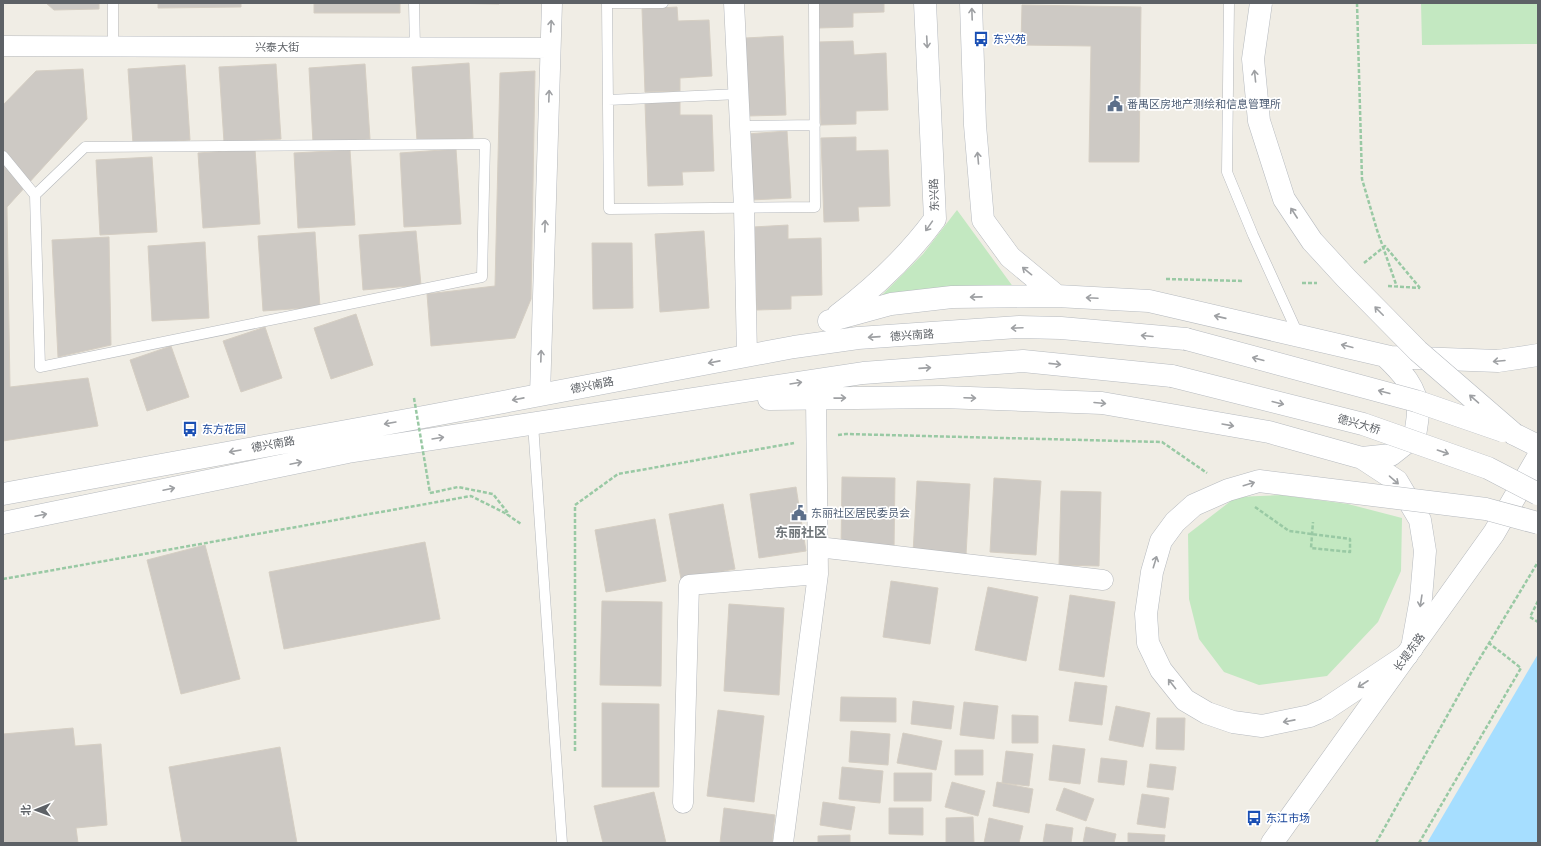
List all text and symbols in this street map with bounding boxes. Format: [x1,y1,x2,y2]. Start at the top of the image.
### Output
one-way arrow [968,8,975,21]
one-way arrow [548,20,555,33]
bus stop icon: 东兴苑 [972,30,990,48]
place label: 东兴苑 [993,32,1026,46]
one-way arrow [923,35,930,48]
street label: 兴泰大街 [255,40,299,54]
one-way arrow [1251,70,1258,83]
one-way arrow [545,90,553,103]
public building icon: 番禺区房地产测绘和信息管理所 [1106,95,1124,113]
place label: 番禺区房地产测绘和信息管理所 [1127,97,1281,111]
one-way arrow [974,152,981,165]
street label: 东兴路 [926,178,942,212]
one-way arrow [1290,208,1298,219]
one-way arrow [541,220,549,233]
one-way arrow [925,220,933,231]
one-way arrow [1021,267,1032,275]
one-way arrow [970,293,983,301]
one-way arrow [1086,294,1099,301]
one-way arrow [1374,306,1384,316]
one-way arrow [1214,312,1227,320]
one-way arrow [1011,324,1024,331]
street label: 德兴南路 [890,326,934,344]
one-way arrow [1141,332,1154,340]
one-way arrow [868,334,881,341]
one-way arrow [1341,342,1354,350]
one-way arrow [537,350,545,363]
one-way arrow [1252,354,1265,362]
one-way arrow [1493,357,1506,364]
one-way arrow [708,358,721,366]
one-way arrow [1048,360,1061,367]
one-way arrow [918,365,931,372]
street label: 德兴南路 [569,374,615,396]
one-way arrow [790,379,803,387]
one-way arrow [1377,388,1390,396]
one-way arrow [833,394,846,402]
one-way arrow [963,394,976,402]
one-way arrow [1469,395,1479,404]
one-way arrow [512,396,525,404]
one-way arrow [1271,399,1284,407]
one-way arrow [1093,400,1106,407]
street label: 德兴大桥 [1336,411,1382,437]
one-way arrow [384,419,397,427]
bus stop icon: 东方花园 [181,420,199,438]
one-way arrow [1221,421,1234,429]
place label: 东方花园 [202,422,246,436]
street label: 德兴南路 [250,433,296,455]
one-way arrow [431,434,444,442]
one-way arrow [229,448,242,456]
one-way arrow [1436,449,1449,456]
one-way arrow [289,458,302,466]
one-way arrow [1388,475,1399,484]
one-way arrow [1242,480,1255,487]
one-way arrow [162,484,175,492]
public building icon: 东丽社区居民委员会 [790,504,808,522]
place label: 东丽社区居民委员会 [811,506,910,520]
one-way arrow [34,510,47,518]
district label: 东丽社区 [775,524,827,541]
one-way arrow [1151,556,1159,568]
one-way arrow [1416,594,1424,607]
street label: 长堤东路 [1390,630,1428,674]
one-way arrow [1168,679,1177,690]
one-way arrow [1358,680,1369,688]
one-way arrow [1283,717,1296,725]
north arrow [16,790,56,830]
text: 北 [19,805,33,816]
bus stop icon: 东江市场 [1245,809,1263,827]
place label: 东江市场 [1266,811,1310,825]

